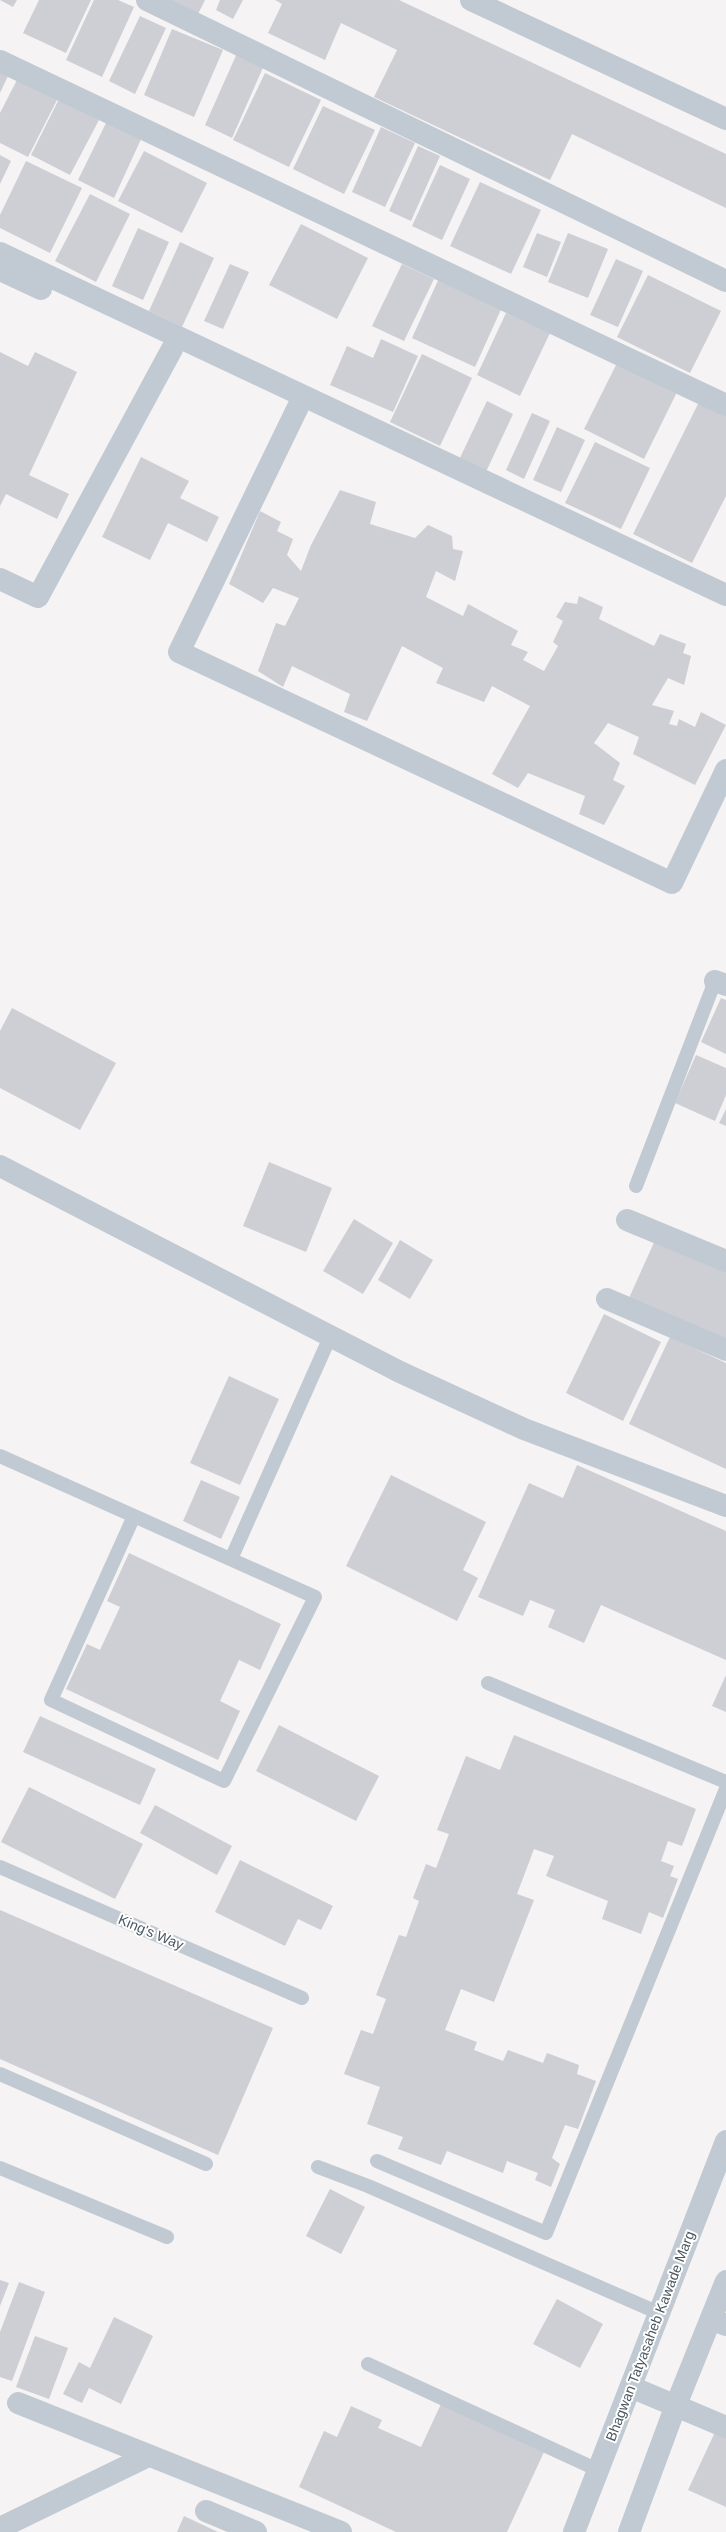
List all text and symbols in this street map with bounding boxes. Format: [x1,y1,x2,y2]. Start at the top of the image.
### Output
street label: King's Way [116,1911,186,1953]
street label: Bhagwan Tatyasaheb Kawade Marg [602,2229,698,2443]

